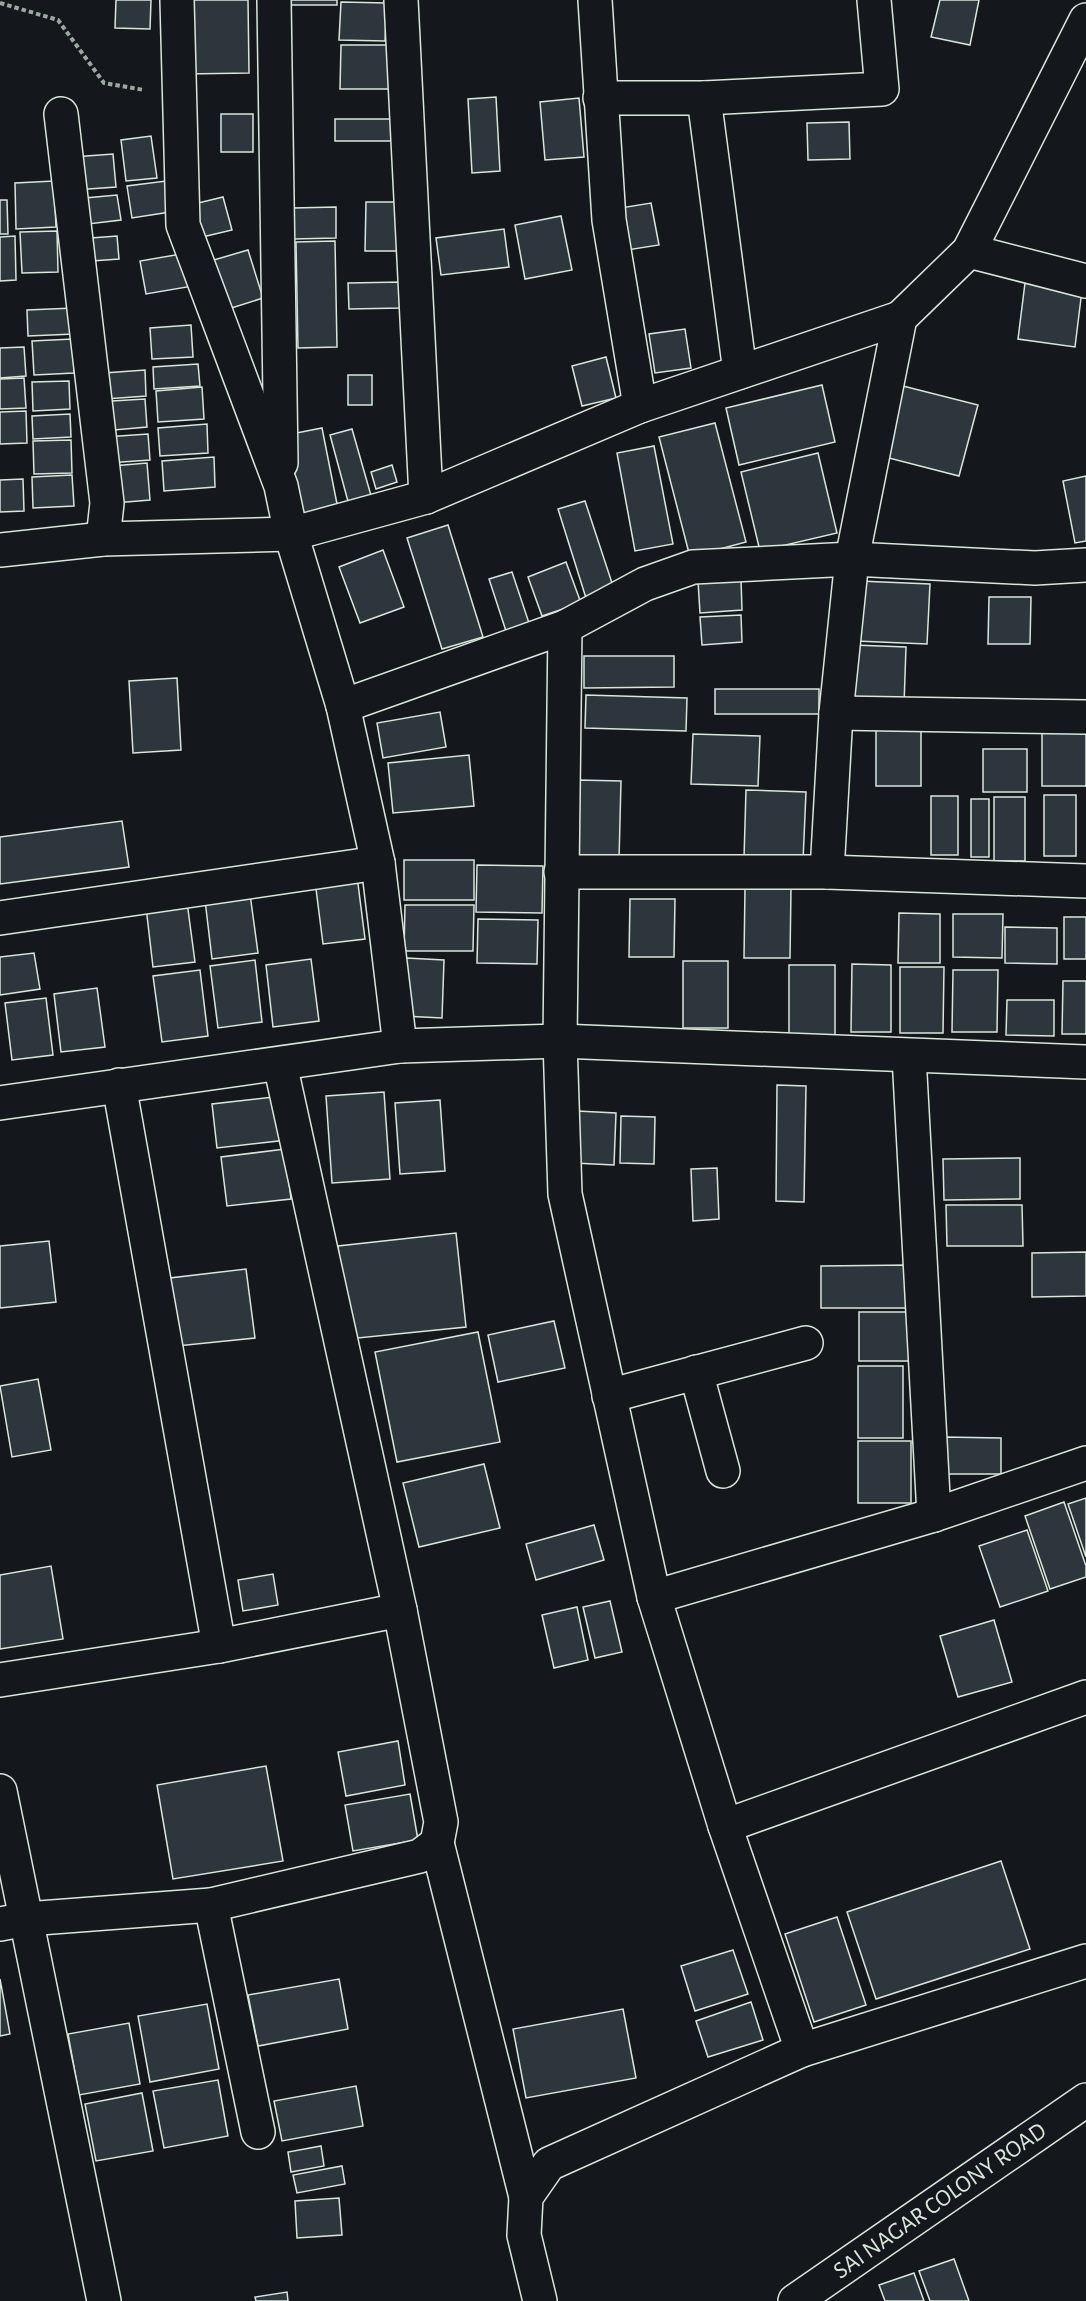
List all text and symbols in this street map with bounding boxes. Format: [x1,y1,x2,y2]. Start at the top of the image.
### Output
street label: SAI NAGAR COLONY ROAD [829,2118,1051,2284]

